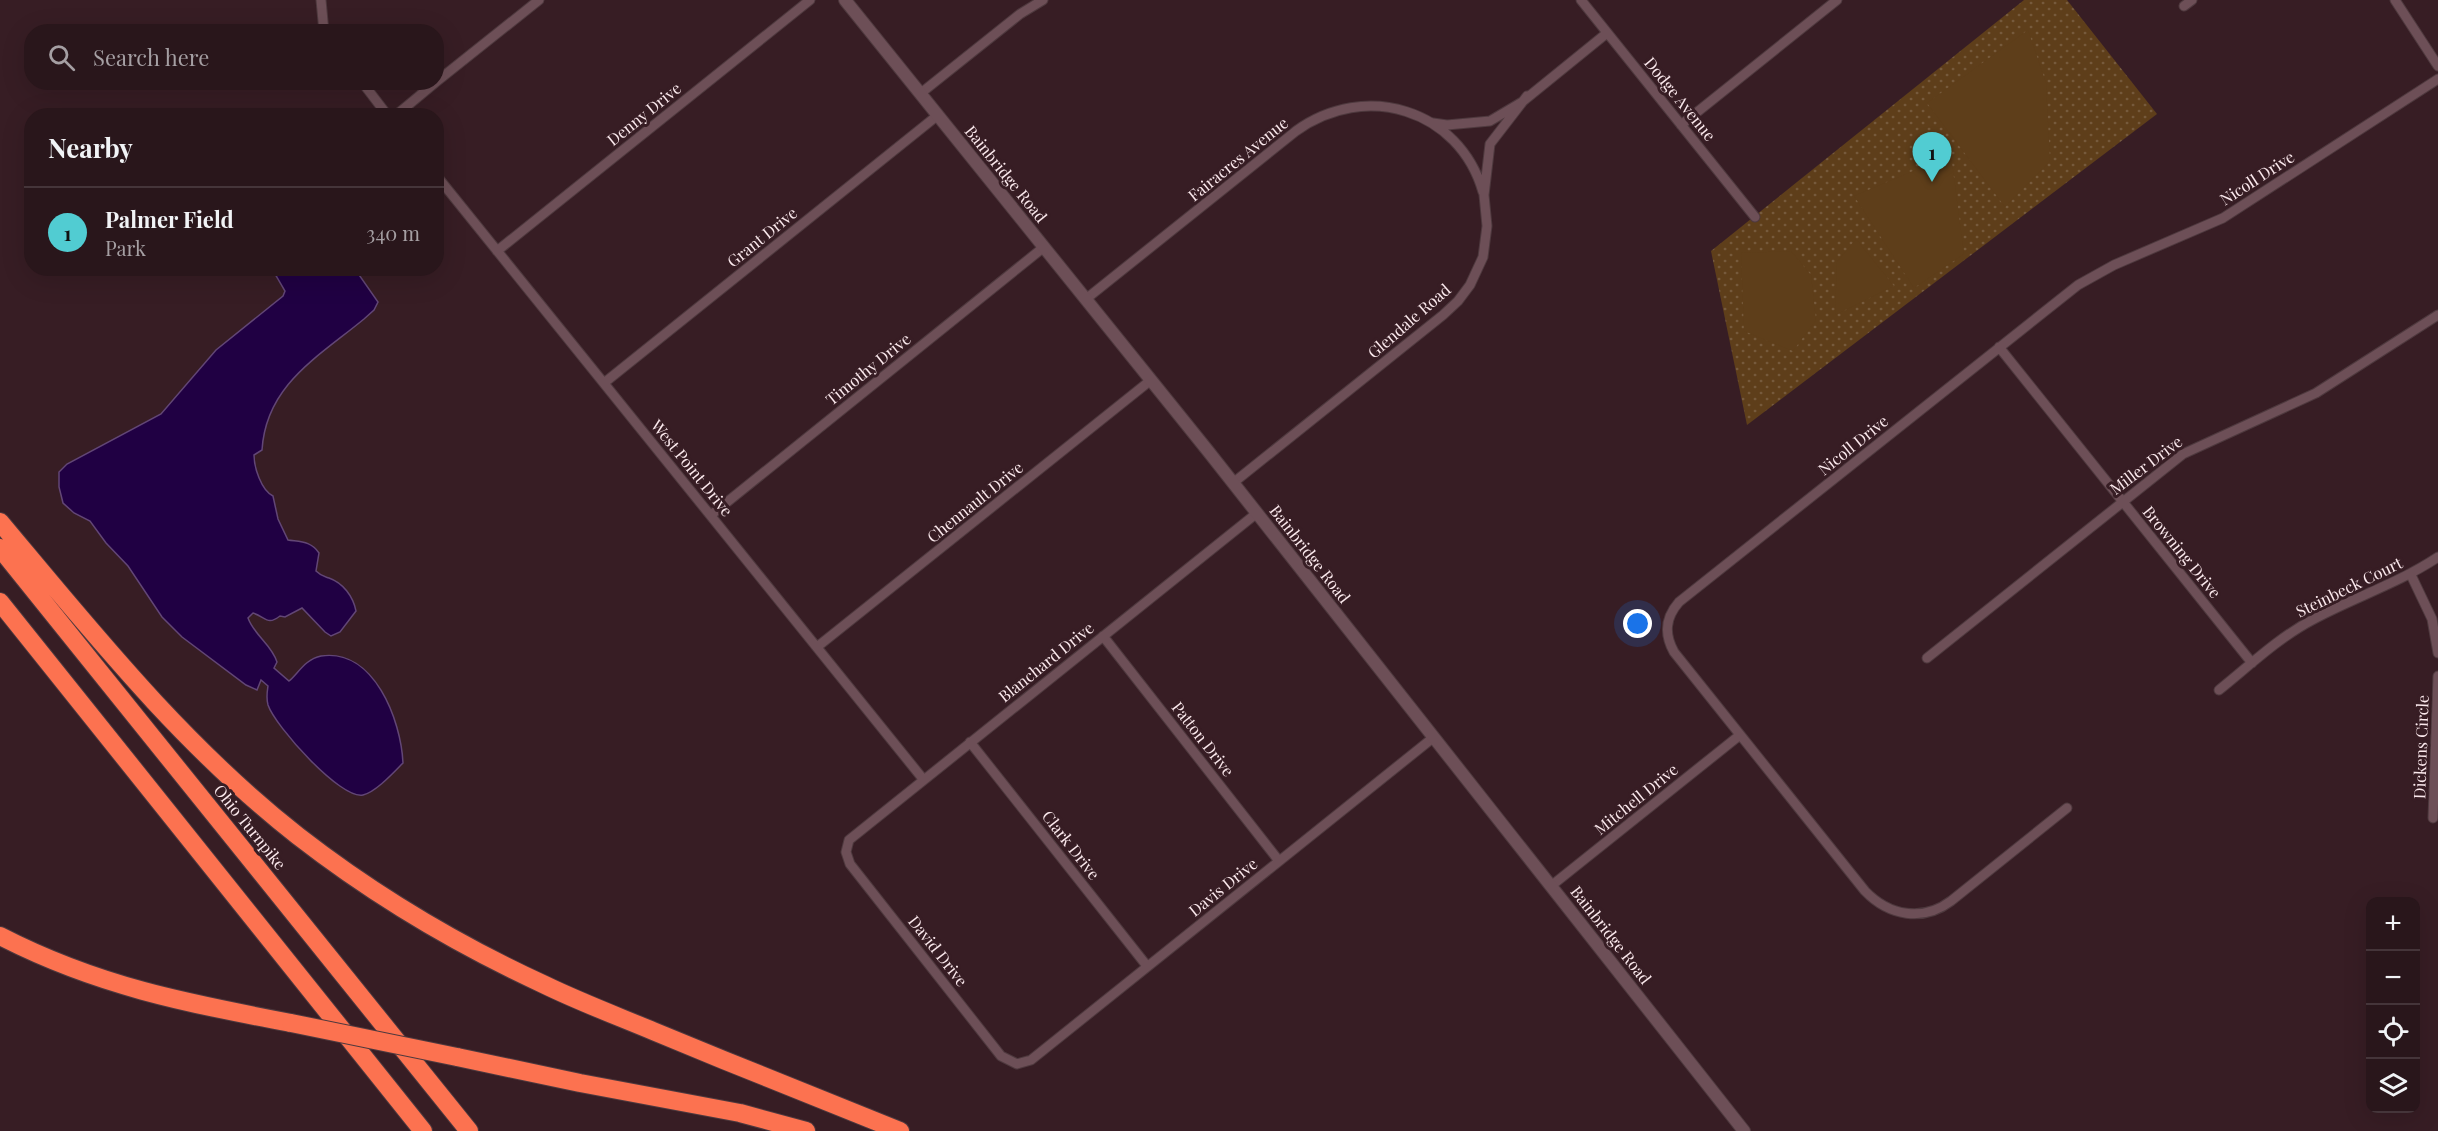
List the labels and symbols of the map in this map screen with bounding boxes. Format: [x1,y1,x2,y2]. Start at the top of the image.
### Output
street label: Dodge Avenue [1640,52,1721,145]
street label: Denny Drive [602,77,685,150]
street label: Fairacres Avenue [1183,112,1292,205]
street label: Bainbridge Road [961,121,1052,227]
pin: 1 [1912,132,1952,182]
street label: Nicoll Drive [2216,146,2298,209]
street label: Grant Drive [722,202,801,271]
street label: Glendale Road [1363,279,1455,362]
street label: Timothy Drive [821,328,914,409]
street label: Nicoll Drive [1813,410,1892,479]
street label: West Point Drive [646,414,738,520]
street label: Miller Drive [2105,430,2186,499]
street label: Chennault Drive [922,456,1027,547]
street label: Bainbridge Road [1265,500,1355,607]
street label: Browning Drive [2139,501,2226,602]
street label: Steinbeck Court [2292,552,2406,621]
your location [1623,609,1652,638]
street label: Blanchard Drive [994,617,1097,706]
street label: Dickens Circle [2408,695,2433,799]
street label: Patton Drive [1168,697,1239,780]
street label: Mitchell Drive [1589,758,1682,839]
street label: Ohio Turnpike [210,780,291,873]
street label: Clark Drive [1038,806,1105,884]
street label: Davis Drive [1184,853,1261,921]
street label: Bainbridge Road [1566,881,1656,988]
street label: David Drive [904,911,973,990]

